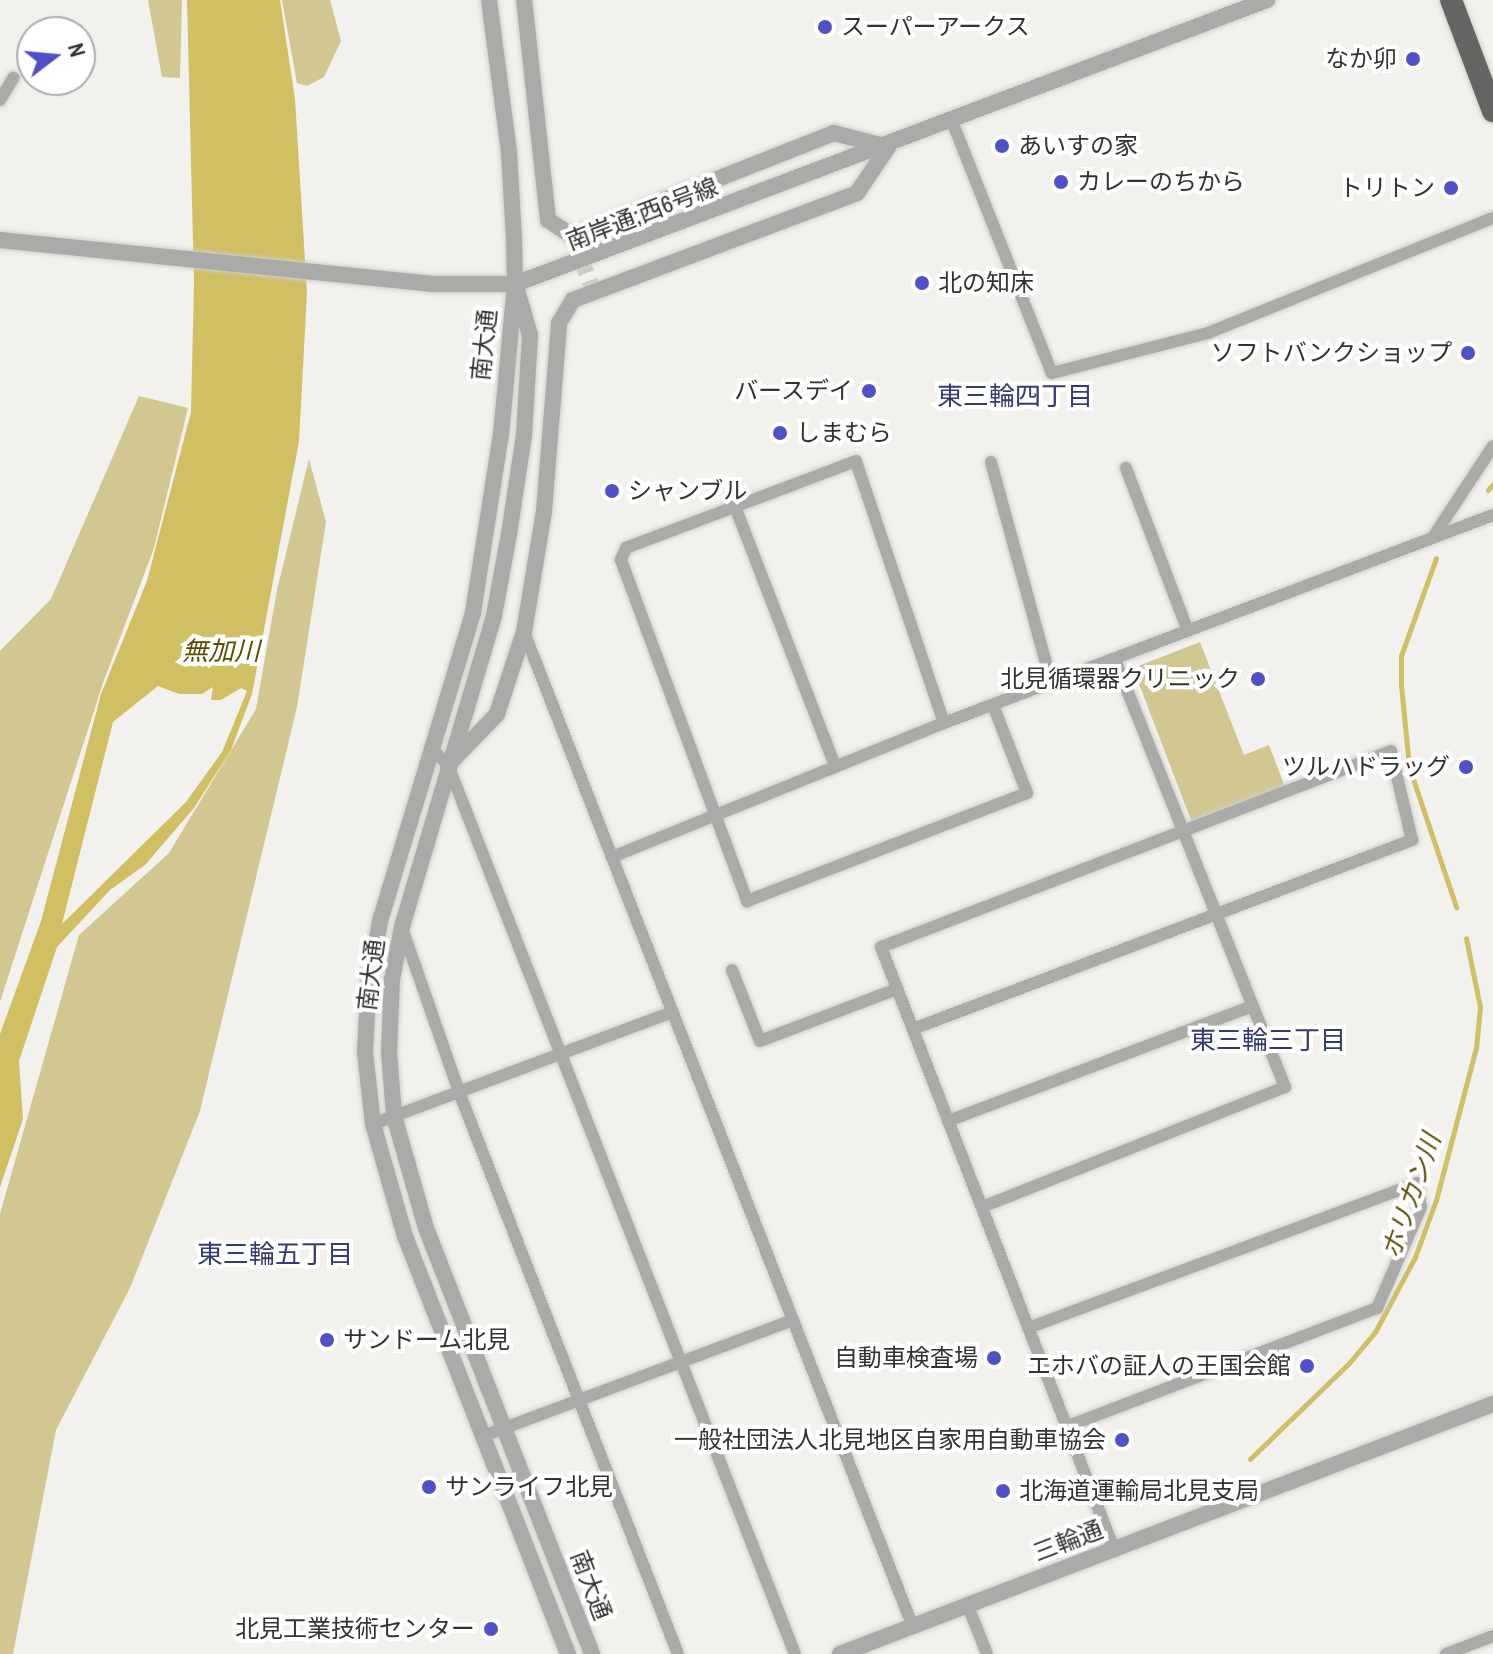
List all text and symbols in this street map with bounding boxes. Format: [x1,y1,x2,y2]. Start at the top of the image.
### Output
place label: スーパーアークス [841,13,1032,41]
north arrow [16,16,96,96]
marker: スーパーアークス [816,18,834,36]
text: N [61,40,93,60]
place label: なか卯 [1325,45,1397,73]
marker: なか卯 [1404,50,1422,68]
place label: あいすの家 [1018,132,1138,160]
marker: あいすの家 [993,137,1011,155]
place label: カレーのちから [1077,168,1245,196]
street label: 南岸通;西6号線 [562,172,722,256]
marker: カレーのちから [1052,173,1070,191]
place label: トリトン [1339,174,1435,202]
marker: トリトン [1442,179,1460,197]
place label: 北の知床 [938,269,1034,297]
marker: 北の知床 [913,274,931,292]
street label: 南大通 [466,308,502,382]
place label: ソフトバンクショップ [1212,339,1452,367]
marker: ソフトバンクショップ [1459,344,1477,362]
place label: バースデイ [733,377,853,405]
district label: 東三輪四丁目 [937,380,1093,412]
marker: バースデイ [860,382,878,400]
place label: しまむら [796,419,892,447]
marker: しまむら [771,424,789,442]
place label: シャンブル [628,477,748,505]
marker: シャンブル [603,482,621,500]
water label: 無加川 [182,635,260,667]
place label: 北見循環器クリニック [1000,665,1240,693]
marker: 北見循環器クリニック [1247,668,1269,690]
place label: ツルハドラッグ [1282,753,1450,781]
marker: ツルハドラッグ [1457,758,1475,776]
street label: 南大通 [352,938,390,1012]
district label: 東三輪三丁目 [1190,1024,1346,1056]
water label: ホリカン川 [1375,1129,1447,1263]
district label: 東三輪五丁目 [197,1238,353,1270]
place label: サンドーム北見 [343,1326,511,1354]
marker: サンドーム北見 [318,1331,336,1349]
place label: 自動車検査場 [834,1344,978,1372]
marker: 自動車検査場 [985,1349,1003,1367]
place label: エホバの証人の王国会館 [1027,1352,1291,1380]
marker: エホバの証人の王国会館 [1298,1357,1316,1375]
place label: 一般社団法人北見地区自家用自動車協会 [674,1426,1106,1454]
marker: 一般社団法人北見地区自家用自動車協会 [1113,1431,1131,1449]
place label: サンライフ北見 [445,1473,613,1501]
place label: 北海道運輸局北見支局 [1019,1477,1259,1505]
marker: サンライフ北見 [420,1478,438,1496]
marker: 北海道運輸局北見支局 [994,1482,1012,1500]
street label: 三輪通 [1029,1515,1107,1567]
street label: 南大通 [565,1546,617,1624]
place label: 北見工業技術センター [235,1615,475,1643]
marker: 北見工業技術センター [482,1620,500,1638]

